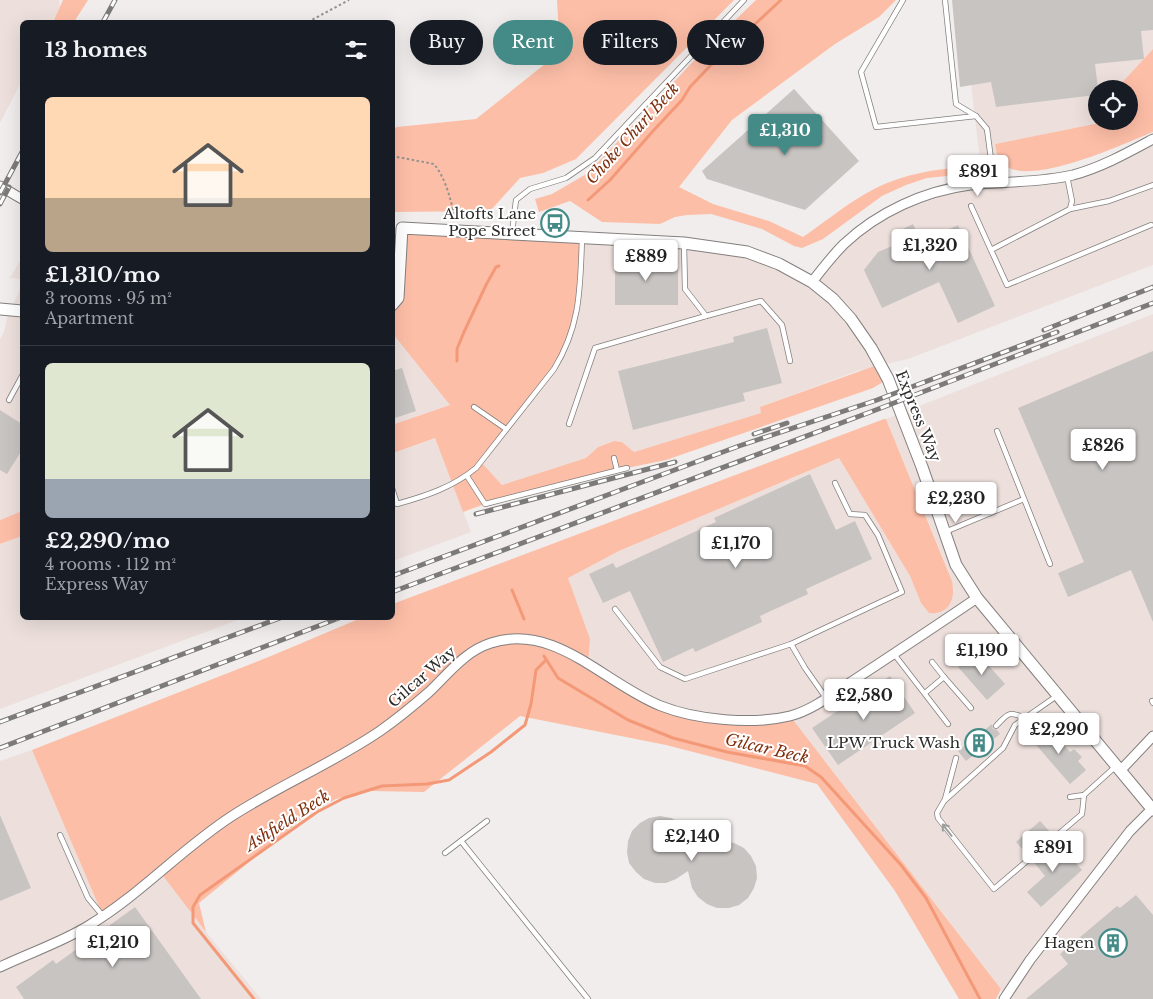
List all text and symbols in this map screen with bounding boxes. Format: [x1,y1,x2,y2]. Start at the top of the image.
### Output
chip: Buy [410,20,483,65]
chip: Rent [493,20,573,65]
chip: Filters [583,20,677,65]
chip: New [687,20,764,65]
icon: filters [342,36,370,64]
text: 13 homes [45,37,147,63]
water label: Choke Churl Beck [581,78,683,188]
map controls [1088,80,1138,130]
button: locate [1088,80,1138,130]
pin: £1,310 [744,114,826,156]
text: £1,310 [759,120,811,140]
icon: home [163,130,253,220]
pin: £891 [948,154,1008,197]
text: £891 [958,161,998,181]
place label: Altofts Lane Pope Street [442,204,536,240]
bus stop icon: Altofts Lane Pope Street [540,208,570,238]
pin: £1,320 [889,228,971,271]
text: £1,320 [902,235,958,255]
pin: £889 [616,240,676,282]
text: £889 [625,246,667,266]
text: £1,310/mo [45,262,160,288]
text: 3 rooms · 95 m² [45,288,172,308]
text: Apartment [45,308,134,328]
street label: Express Way [891,367,946,465]
icon: home [163,395,253,485]
pin: £826 [1073,428,1133,471]
text: £826 [1082,435,1124,455]
pin: £2,230 [915,482,997,524]
text: £2,230 [927,488,985,508]
pin: £1,170 [695,526,777,569]
text: £2,290/mo [45,528,170,554]
text: £1,170 [711,533,761,553]
text: 4 rooms · 112 m² [45,554,176,574]
text: Express Way [45,574,149,594]
pin: £1,190 [941,634,1023,676]
text: £1,190 [956,640,1008,660]
street label: Gilcar Way [384,642,460,711]
pin: £2,580 [823,678,905,721]
text: £2,580 [835,685,893,705]
pin: £2,290 [1018,712,1100,755]
text: £2,290 [1029,719,1089,739]
building icon: LPW Truck Wash [964,728,994,758]
water label: Gilcar Beck [723,729,811,767]
place label: LPW Truck Wash [827,733,960,752]
water label: Ashfield Beck [239,785,333,856]
pin: £2,140 [651,820,733,862]
one-way arrow [942,823,952,837]
text: £2,140 [664,826,720,846]
pin: £891 [1023,830,1083,873]
text: £891 [1033,837,1073,857]
pin: £1,210 [72,926,154,968]
building icon: Hagen [1098,928,1128,958]
text: £1,210 [87,932,139,952]
place label: Hagen [1044,933,1094,952]

